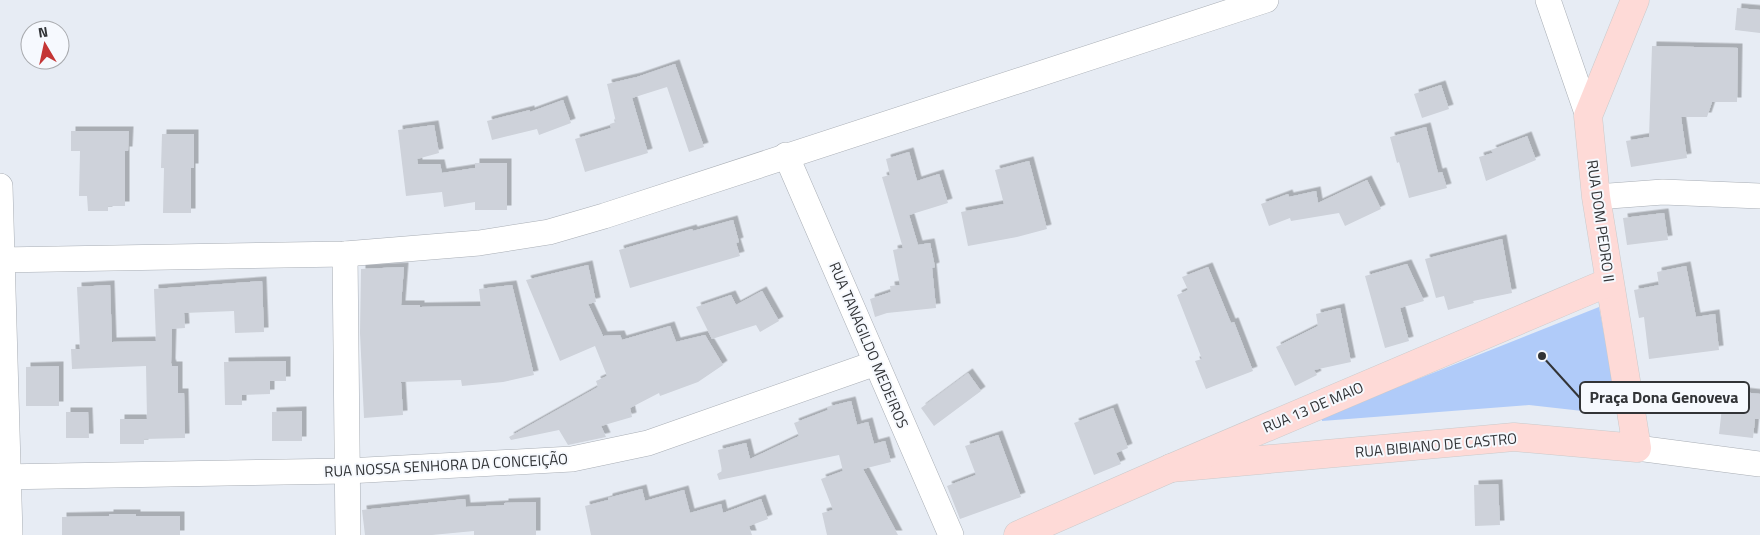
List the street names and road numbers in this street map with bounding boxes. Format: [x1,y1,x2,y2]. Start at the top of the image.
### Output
street label: RUA DOM PEDRO II [1581,158,1621,284]
street label: RUA TANAGILDO MEDEIROS [823,258,915,432]
street label: RUA 13 DE MAIO [1259,375,1367,439]
street label: RUA BIBIANO DE CASTRO [1354,426,1518,464]
street label: RUA NOSSA SENHORA DA CONCEIÇÃO [324,447,569,483]

